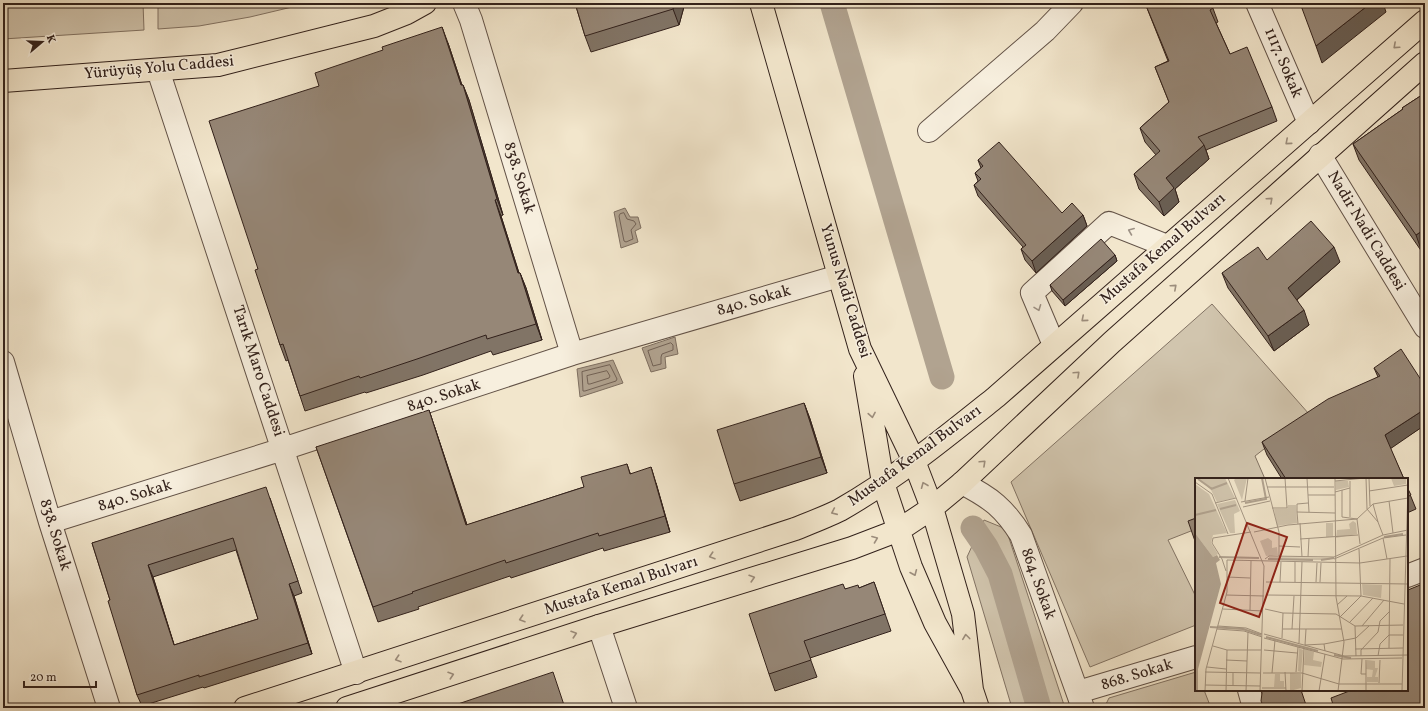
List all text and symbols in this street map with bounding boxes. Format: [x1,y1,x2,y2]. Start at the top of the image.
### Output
north arrow [22,22,62,62]
street label: 1117. Sokak [1258,24,1308,102]
text: K [42,33,58,45]
one-way arrow [1393,42,1401,49]
street label: Yürüyüş Yolu Caddesi [83,50,235,86]
one-way arrow [1285,137,1292,144]
street label: 838. Sokak [498,139,540,217]
street label: Nadir Nadi Caddesi [1322,167,1411,295]
street label: Mustafa Kemal Bulvarı [1095,188,1231,310]
one-way arrow [1266,198,1273,205]
street label: Yunus Nadi Caddesi [814,221,876,361]
one-way arrow [1127,228,1135,236]
street label: 840. Sokak [714,280,794,322]
one-way arrow [1169,285,1176,292]
street label: Tarık Maro Caddesi [226,303,290,440]
one-way arrow [1033,305,1041,312]
one-way arrow [1081,314,1089,321]
one-way arrow [1073,372,1080,379]
street label: 840. Sokak [404,374,484,418]
street label: Mustafa Kemal Bulvarı [844,400,986,512]
one-way arrow [867,412,875,418]
one-way arrow [978,461,986,468]
street label: 840. Sokak [95,474,175,518]
inset map [1195,478,1408,691]
one-way arrow [920,482,928,489]
street label: 838. Sokak [34,496,76,574]
one-way arrow [831,507,838,515]
one-way arrow [872,536,879,544]
street label: 864. Sokak [1015,545,1061,623]
street label: Mustafa Kemal Bulvarı [541,551,701,621]
one-way arrow [709,552,716,560]
one-way arrow [909,569,917,576]
one-way arrow [748,574,755,583]
one-way arrow [518,614,525,622]
one-way arrow [570,630,577,639]
one-way arrow [962,634,971,640]
one-way arrow [395,654,402,663]
street label: 868. Sokak [1098,654,1176,696]
scale bar [24,663,96,689]
text: 20 m [30,670,57,686]
one-way arrow [447,671,454,679]

